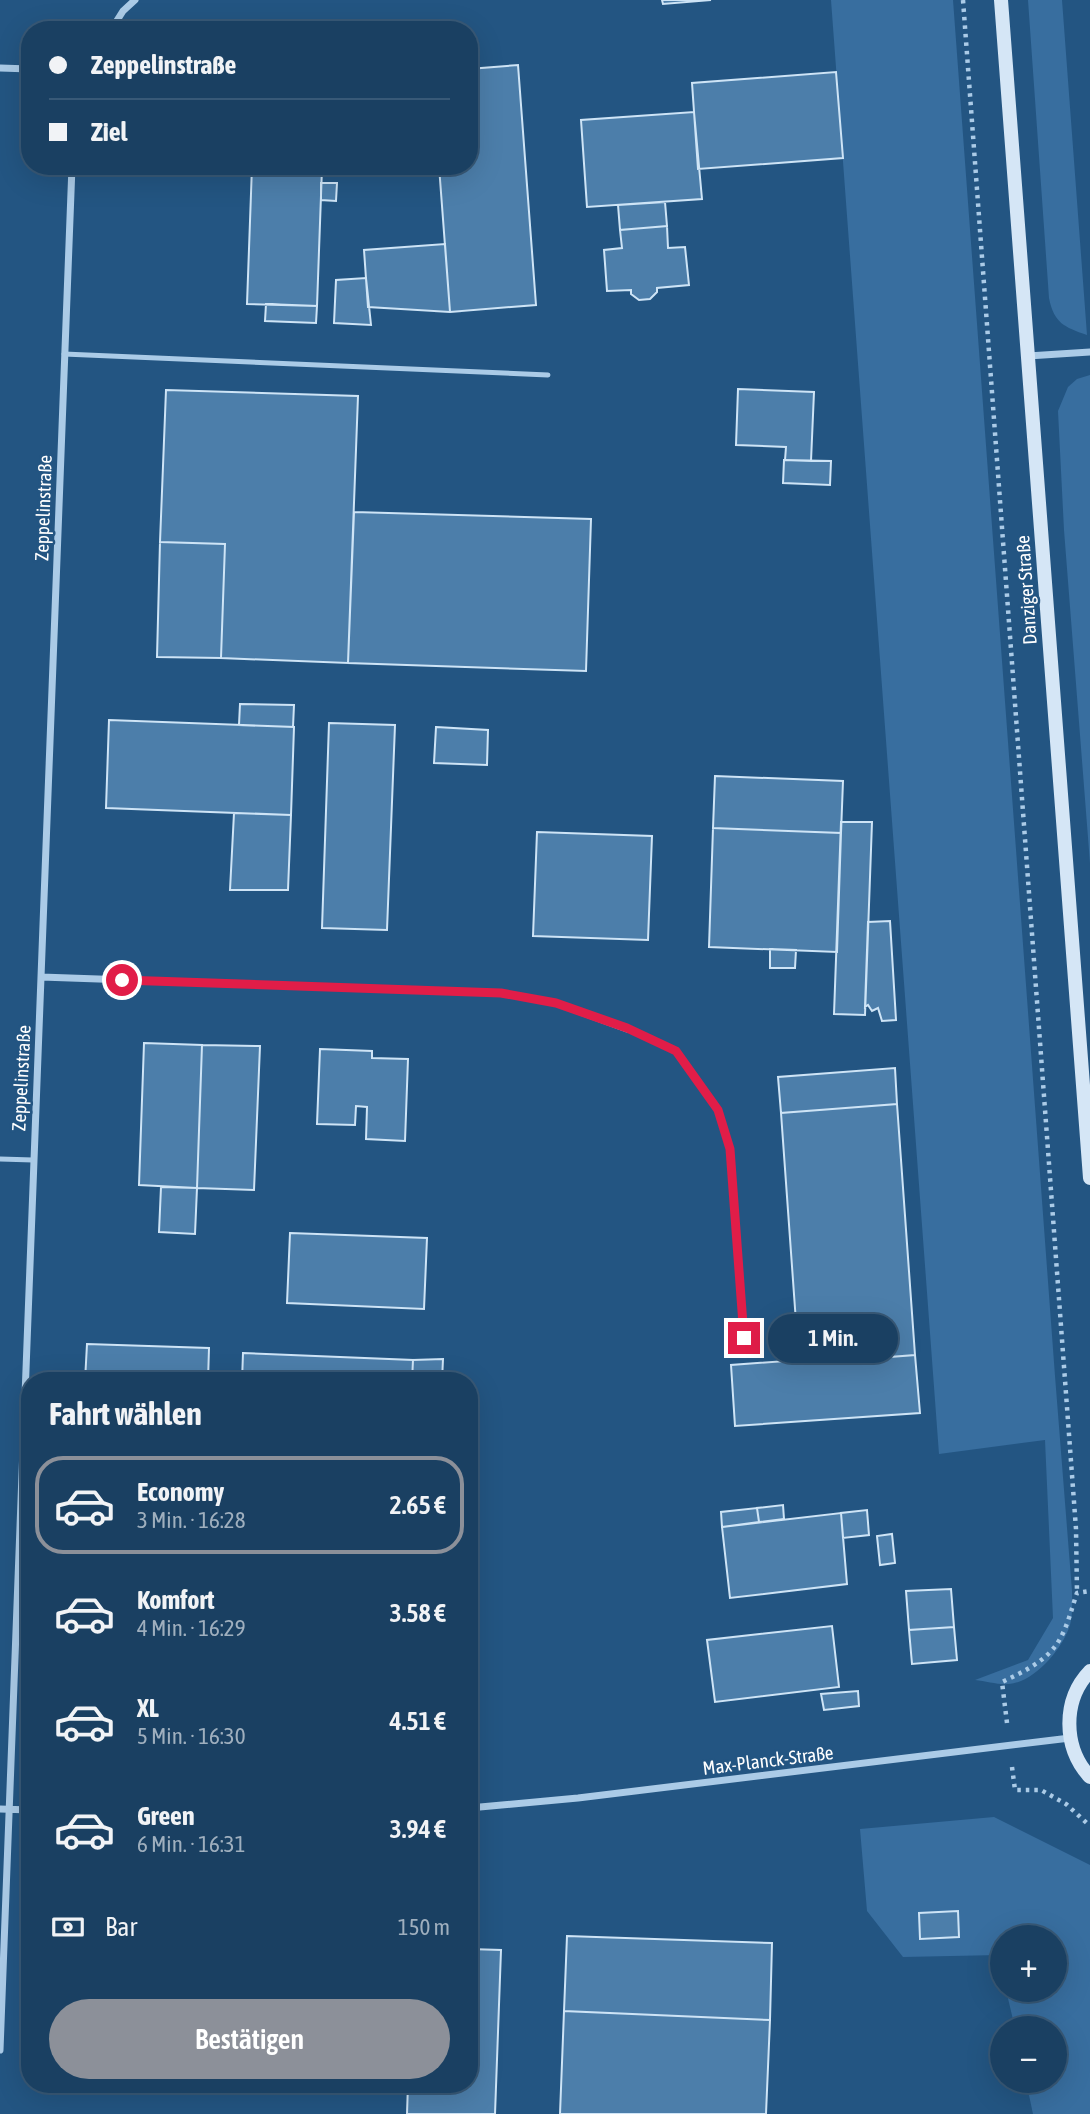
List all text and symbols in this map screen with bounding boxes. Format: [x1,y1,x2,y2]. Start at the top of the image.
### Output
text: Zeppelinstraße [91,50,236,80]
text: Ziel [91,117,127,147]
street label: Zeppelinstraße [30,455,56,561]
street label: Danziger Straße [1011,535,1041,645]
route start [106,964,138,996]
street label: Zeppelinstraße [7,1024,35,1132]
callout: 1 Min. [768,1314,898,1362]
route end [728,1322,760,1354]
text: 1 Min. [808,1325,858,1351]
text: Fahrt wählen [49,1395,202,1432]
icon: car [53,1474,116,1537]
text: Economy [137,1477,224,1507]
text: 2.65 € [389,1490,446,1520]
text: 3 Min. · 16:28 [137,1507,245,1533]
icon: car [53,1582,116,1645]
text: Komfort [137,1585,214,1615]
text: 3.58 € [389,1598,446,1628]
text: 4 Min. · 16:29 [137,1615,245,1641]
icon: car [53,1690,116,1753]
text: XL [137,1693,159,1723]
text: 4.51 € [389,1706,446,1736]
text: 5 Min. · 16:30 [137,1723,245,1749]
street label: Max-Planck-Straße [701,1741,835,1779]
icon: car [53,1798,116,1861]
text: Green [137,1801,195,1831]
text: 3.94 € [389,1814,446,1844]
text: 6 Min. · 16:31 [137,1831,245,1857]
icon: cash [49,1908,87,1946]
text: Bar [105,1912,137,1942]
text: 150 m [398,1914,450,1940]
map controls [990,1925,1067,2093]
button: + [990,1925,1067,2002]
button: Bestätigen [49,1999,450,2079]
button: − [990,2016,1067,2093]

